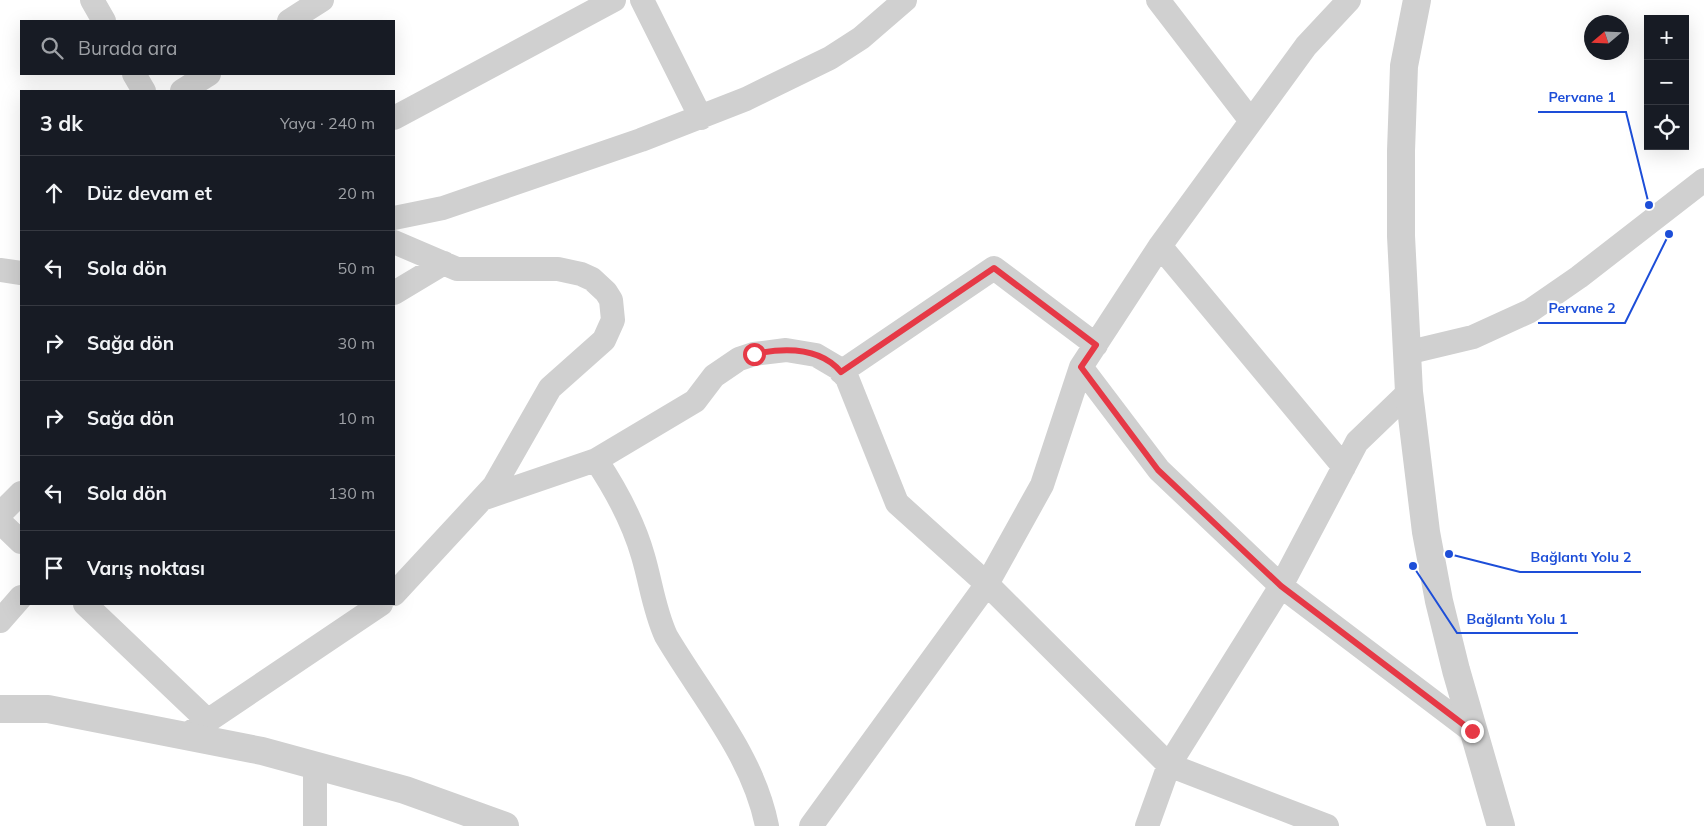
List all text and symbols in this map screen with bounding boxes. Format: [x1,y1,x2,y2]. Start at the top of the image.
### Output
north arrow [1584,15,1629,60]
map controls [1644,15,1689,150]
button: + [1644,15,1689,60]
search box [20,20,395,75]
icon: search [38,34,66,62]
text: Burada ara [78,36,177,60]
button: − [1644,60,1689,105]
callout: Pervane 1 [1538,83,1626,112]
text: Pervane 1 [1548,88,1616,106]
button: locate [1644,105,1689,150]
text: 3 dk [40,110,83,136]
text: Yaya · 240 m [280,113,375,133]
icon: ahead [40,179,68,207]
text: Düz devam et [87,181,212,205]
text: 20 m [338,183,375,203]
icon: left [40,254,68,282]
text: Sola dön [87,256,167,280]
text: 50 m [338,258,375,278]
callout: Pervane 2 [1538,294,1625,323]
text: Pervane 2 [1548,299,1616,317]
icon: right [40,329,68,357]
text: Sağa dön [87,331,174,355]
text: 30 m [338,333,375,353]
route start [743,343,766,366]
icon: right [40,404,68,432]
text: Sağa dön [87,406,174,430]
text: 10 m [338,408,375,428]
icon: left [40,479,68,507]
text: Sola dön [87,481,167,505]
text: 130 m [328,483,375,503]
callout: Bağlantı Yolu 2 [1520,543,1641,572]
text: Bağlantı Yolu 2 [1531,548,1631,566]
icon: arrive [40,554,68,582]
text: Varış noktası [87,556,205,580]
callout: Bağlantı Yolu 1 [1457,604,1578,633]
text: Bağlantı Yolu 1 [1467,610,1567,628]
route end [1461,720,1484,743]

